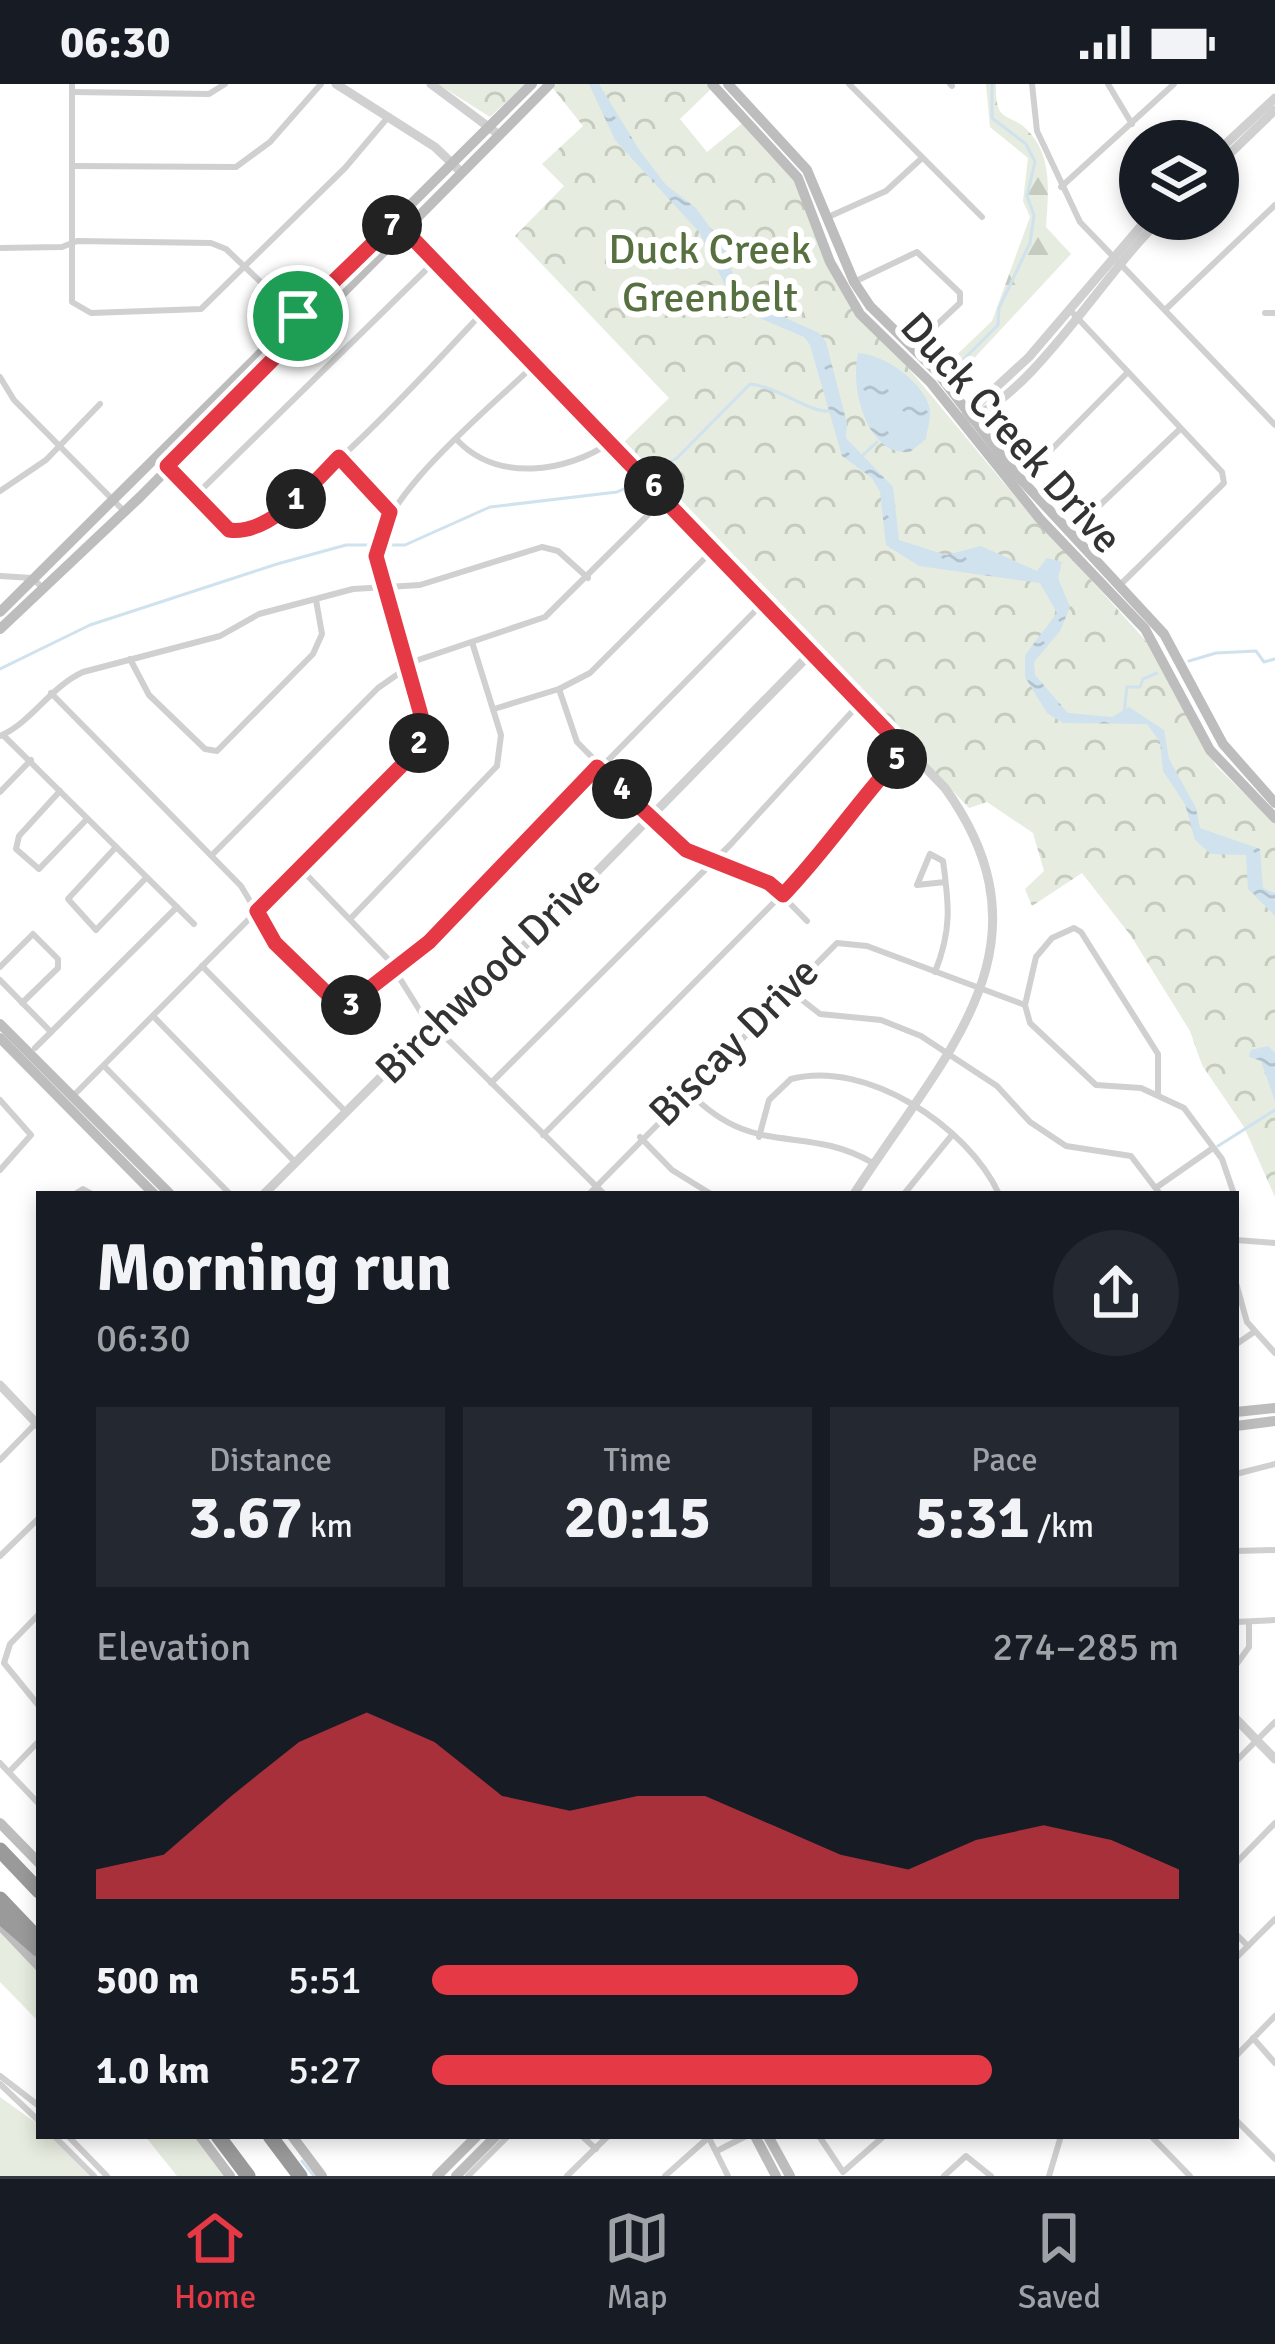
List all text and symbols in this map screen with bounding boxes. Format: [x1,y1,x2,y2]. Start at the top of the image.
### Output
text: 06:30 [60,15,170,70]
map controls [1119,120,1239,240]
button: layers [1119,120,1239,240]
pin: 7 [362,195,422,255]
text: 7 [383,204,401,245]
park label: Duck Creek Greenbelt [608,224,812,323]
pin [247,265,349,367]
icon: arrive [265,283,331,349]
street label: Duck Creek Drive [889,302,1133,564]
pin: 6 [624,456,684,516]
text: 6 [645,465,663,506]
pin: 1 [266,469,326,529]
text: 1 [287,478,305,519]
pin: 2 [389,713,449,773]
text: 2 [410,722,428,763]
pin: 5 [867,729,927,789]
text: 5 [888,738,906,779]
pin: 4 [592,759,652,819]
text: 4 [613,768,631,809]
street label: Birchwood Drive [365,855,611,1095]
street label: Biscay Drive [639,947,829,1137]
pin: 3 [321,975,381,1035]
text: 3 [342,984,360,1025]
text: Morning run [96,1228,452,1309]
button: share [1053,1230,1179,1356]
text: 06:30 [96,1314,191,1362]
text: Distance [209,1440,332,1481]
text: Time [604,1440,672,1481]
text: Pace [971,1440,1038,1481]
text: 3.67 [188,1481,303,1555]
text: 20:15 [564,1481,711,1555]
text: 5:31 [915,1481,1030,1555]
text: km [303,1506,353,1547]
text: /km [1030,1506,1094,1547]
text: Elevation [96,1623,251,1671]
text: 274–285 m [992,1623,1179,1671]
text: 500 m [96,1956,199,2004]
text: 5:51 [288,1956,362,2004]
text: 1.0 km [96,2046,210,2094]
text: 5:27 [288,2046,362,2094]
tab: Home [174,2205,256,2318]
tab: Map [604,2205,670,2318]
tab: Saved [1018,2205,1101,2318]

